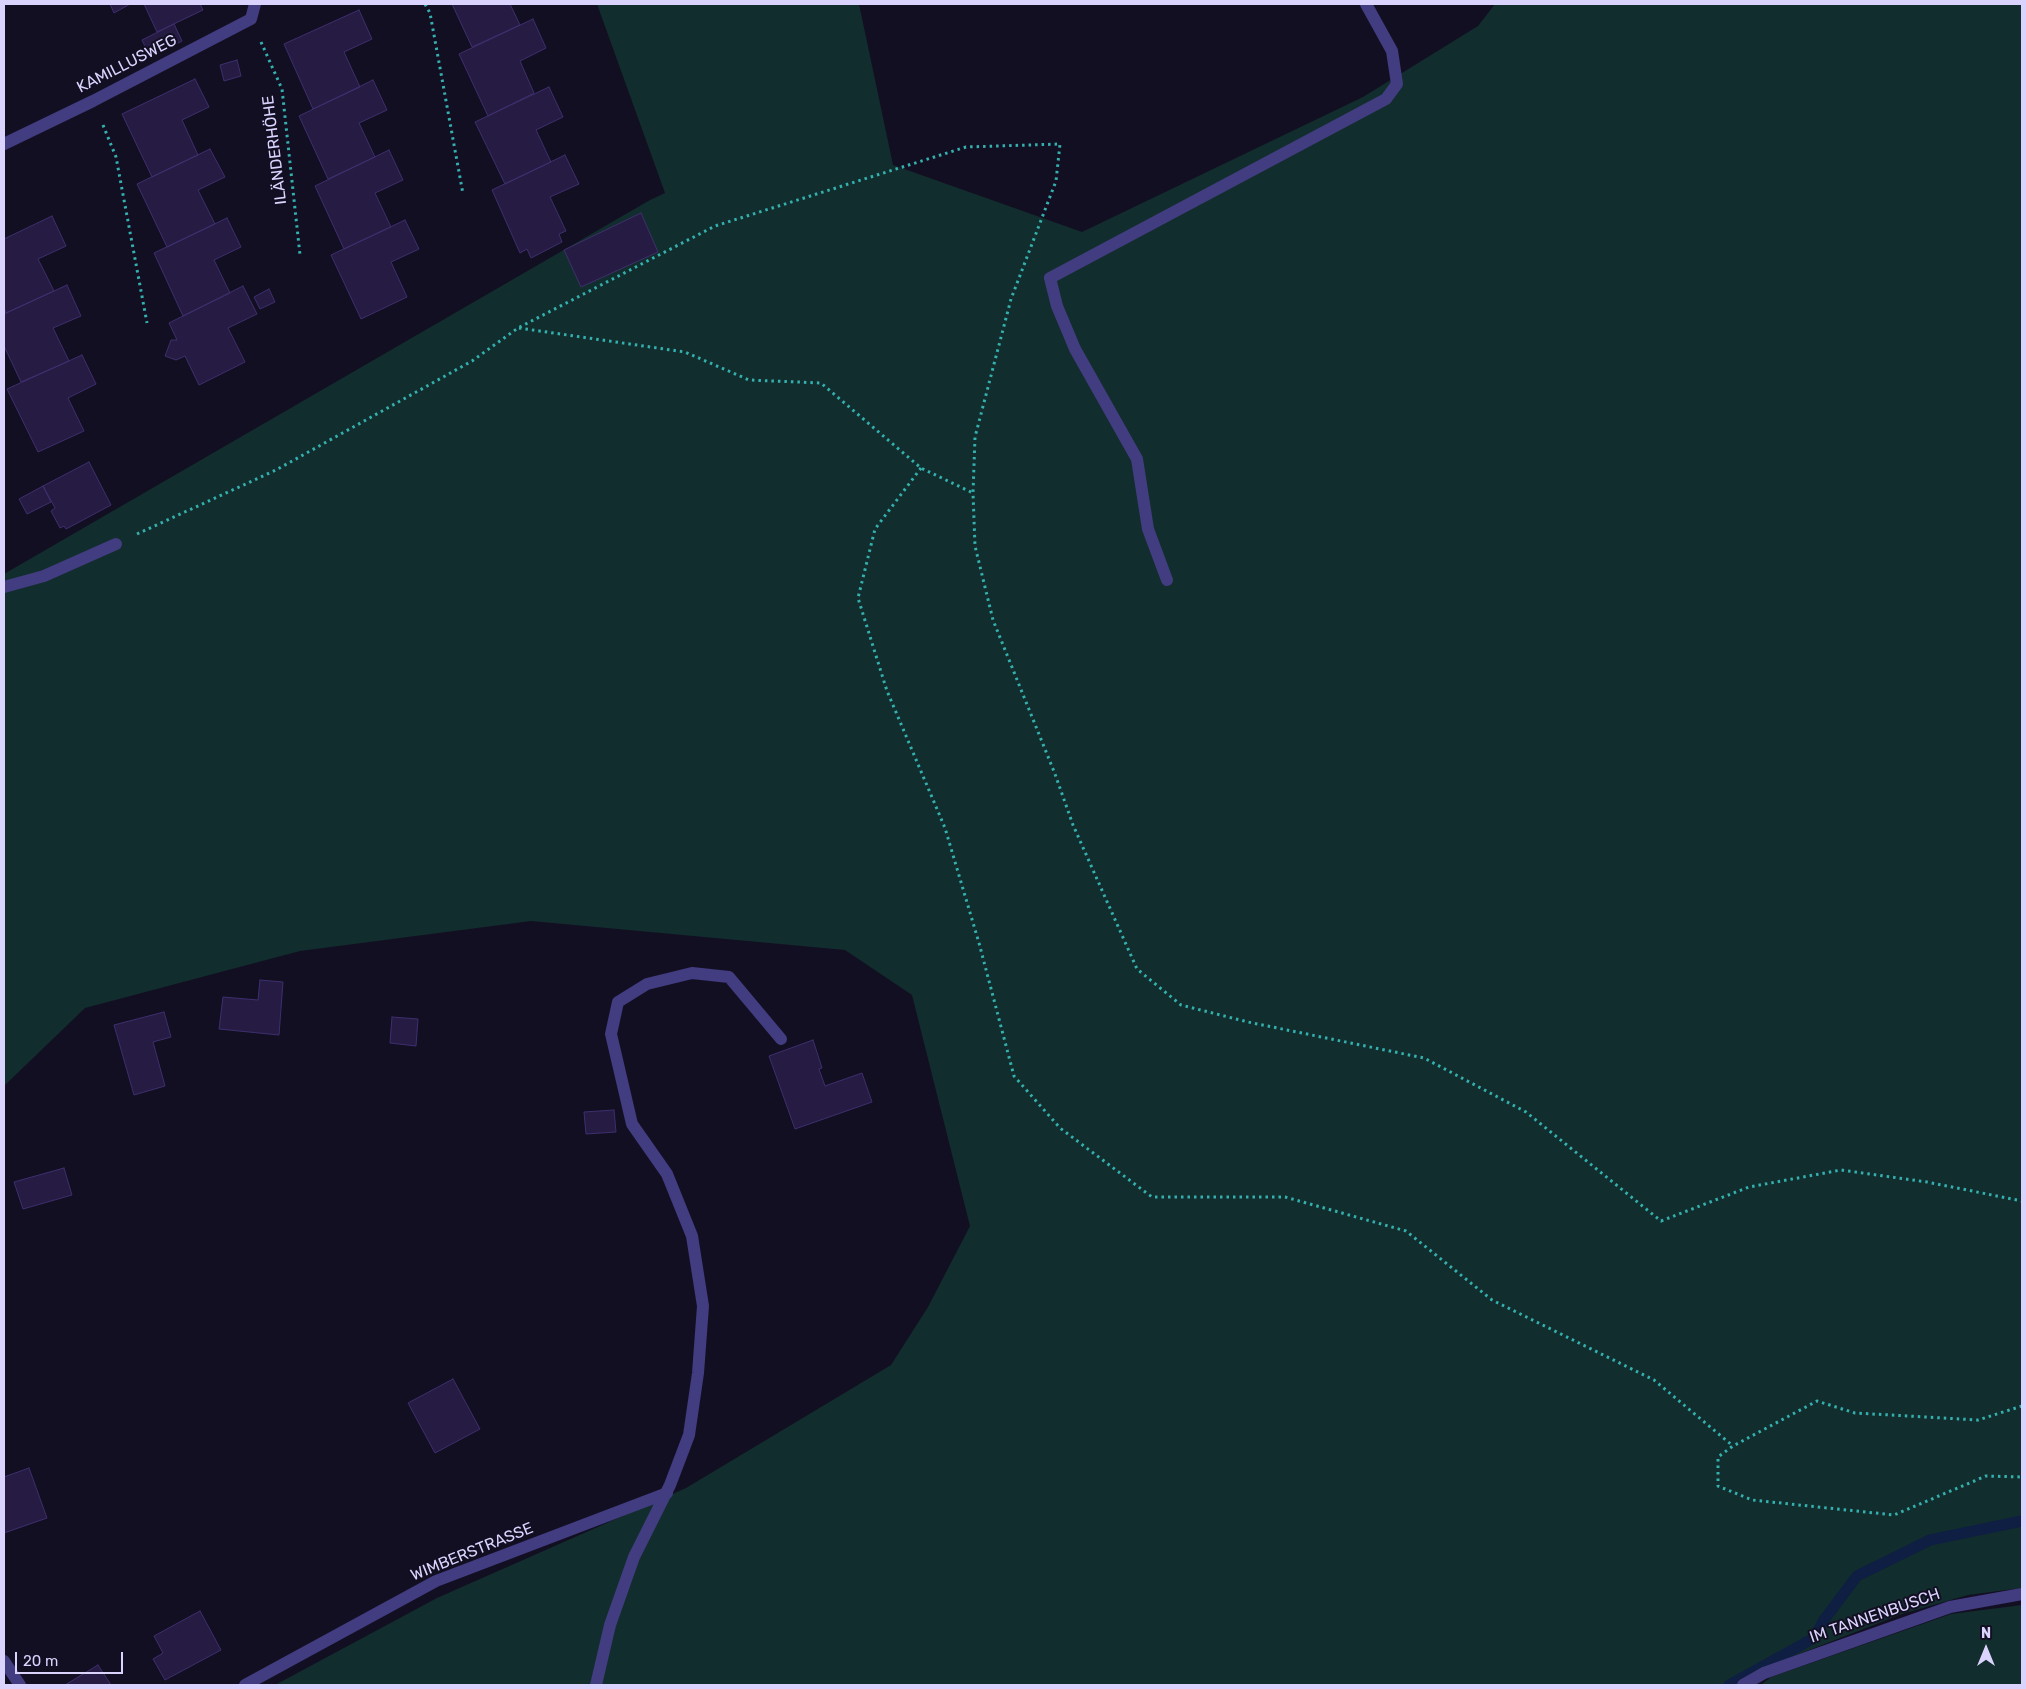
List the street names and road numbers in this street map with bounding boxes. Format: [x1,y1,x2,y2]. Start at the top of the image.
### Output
street label: KAMILLUSWEG [74,31,180,97]
street label: ILÄNDERHÖHE [259,94,291,206]
street label: WIMBERSTRASSE [408,1519,536,1585]
street label: IM TANNENBUSCH [1807,1585,1943,1647]

